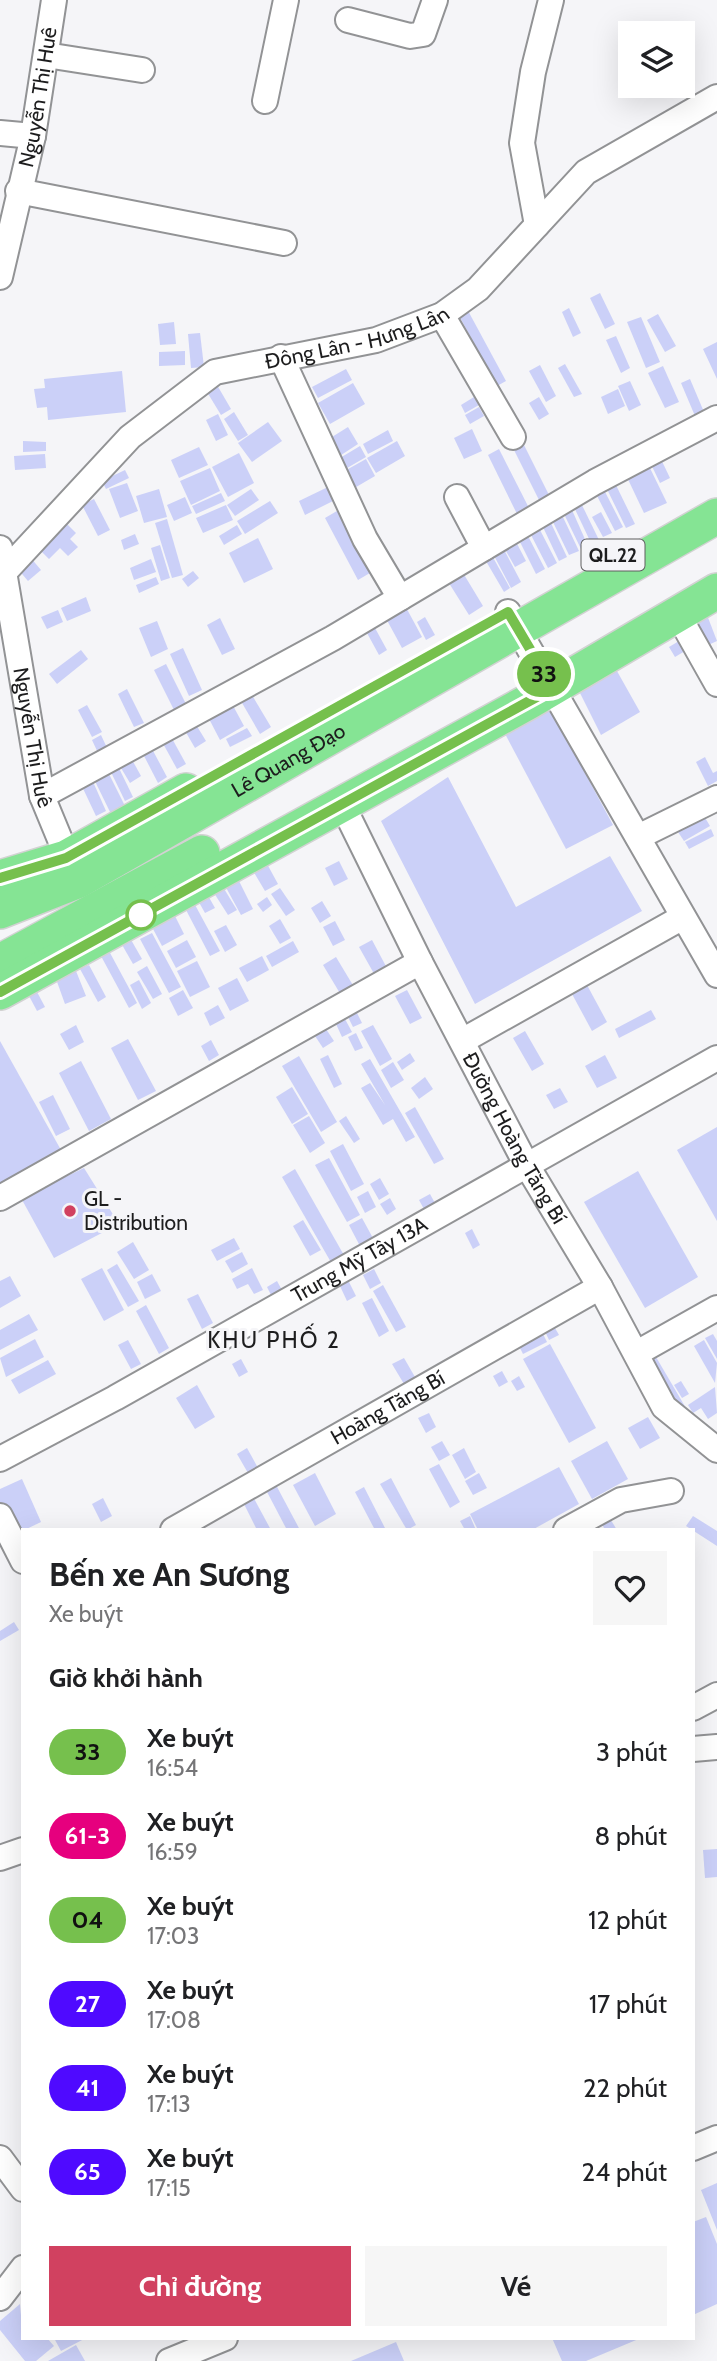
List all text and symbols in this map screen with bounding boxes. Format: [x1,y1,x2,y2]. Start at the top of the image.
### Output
map controls [618,21,695,98]
button: layers [618,21,695,98]
street label: Nguyễn Thị Huê [13,25,62,170]
street label: Đông Lân - Hưng Lân [263,301,454,374]
road number: QL.22 [582,540,644,570]
line badge: 33 [512,651,576,697]
text: 33 [531,659,557,688]
street label: Nguyễn Thị Huê [8,665,58,811]
street label: Lê Quang Đạo [227,718,349,802]
unlabelled marker [126,900,156,930]
street label: Đường Hoàng Tăng Bí [458,1048,572,1229]
place label: GL - Distribution [84,1186,188,1235]
marker: GL - Distribution [62,1203,78,1219]
street label: Trung Mỹ Tây 13A [287,1211,432,1308]
district label: KHU PHỐ 2 [207,1323,341,1354]
street label: Hoàng Tăng Bí [326,1365,449,1450]
button: heart [593,1551,667,1625]
text: Bến xe An Sương [49,1554,289,1594]
text: Xe buýt [49,1600,123,1628]
text: Giờ khởi hành [49,1662,203,1694]
text: Xe buýt [147,1722,234,1754]
text: 3 phút [596,1736,667,1768]
text: 33 [75,1737,100,1766]
text: 16:54 [147,1754,198,1782]
text: Xe buýt [147,1806,234,1838]
text: 8 phút [594,1820,667,1852]
text: 61-3 [65,1821,110,1850]
text: 16:59 [147,1838,198,1866]
text: Xe buýt [147,1890,234,1922]
text: 12 phút [588,1904,667,1936]
text: 04 [72,1905,103,1934]
text: 17:03 [147,1922,199,1950]
text: Xe buýt [147,1974,234,2006]
text: 17 phút [589,1988,667,2020]
text: 27 [75,1989,100,2018]
text: 17:08 [147,2006,201,2034]
text: Xe buýt [147,2058,234,2090]
text: 22 phút [583,2072,667,2104]
text: 41 [76,2073,99,2102]
text: 17:13 [147,2090,191,2118]
text: Xe buýt [147,2142,234,2174]
text: 24 phút [582,2156,667,2188]
text: 65 [74,2157,101,2186]
text: 17:15 [147,2174,191,2202]
button: Chỉ đường [49,2246,351,2326]
button: Vé [365,2246,667,2326]

